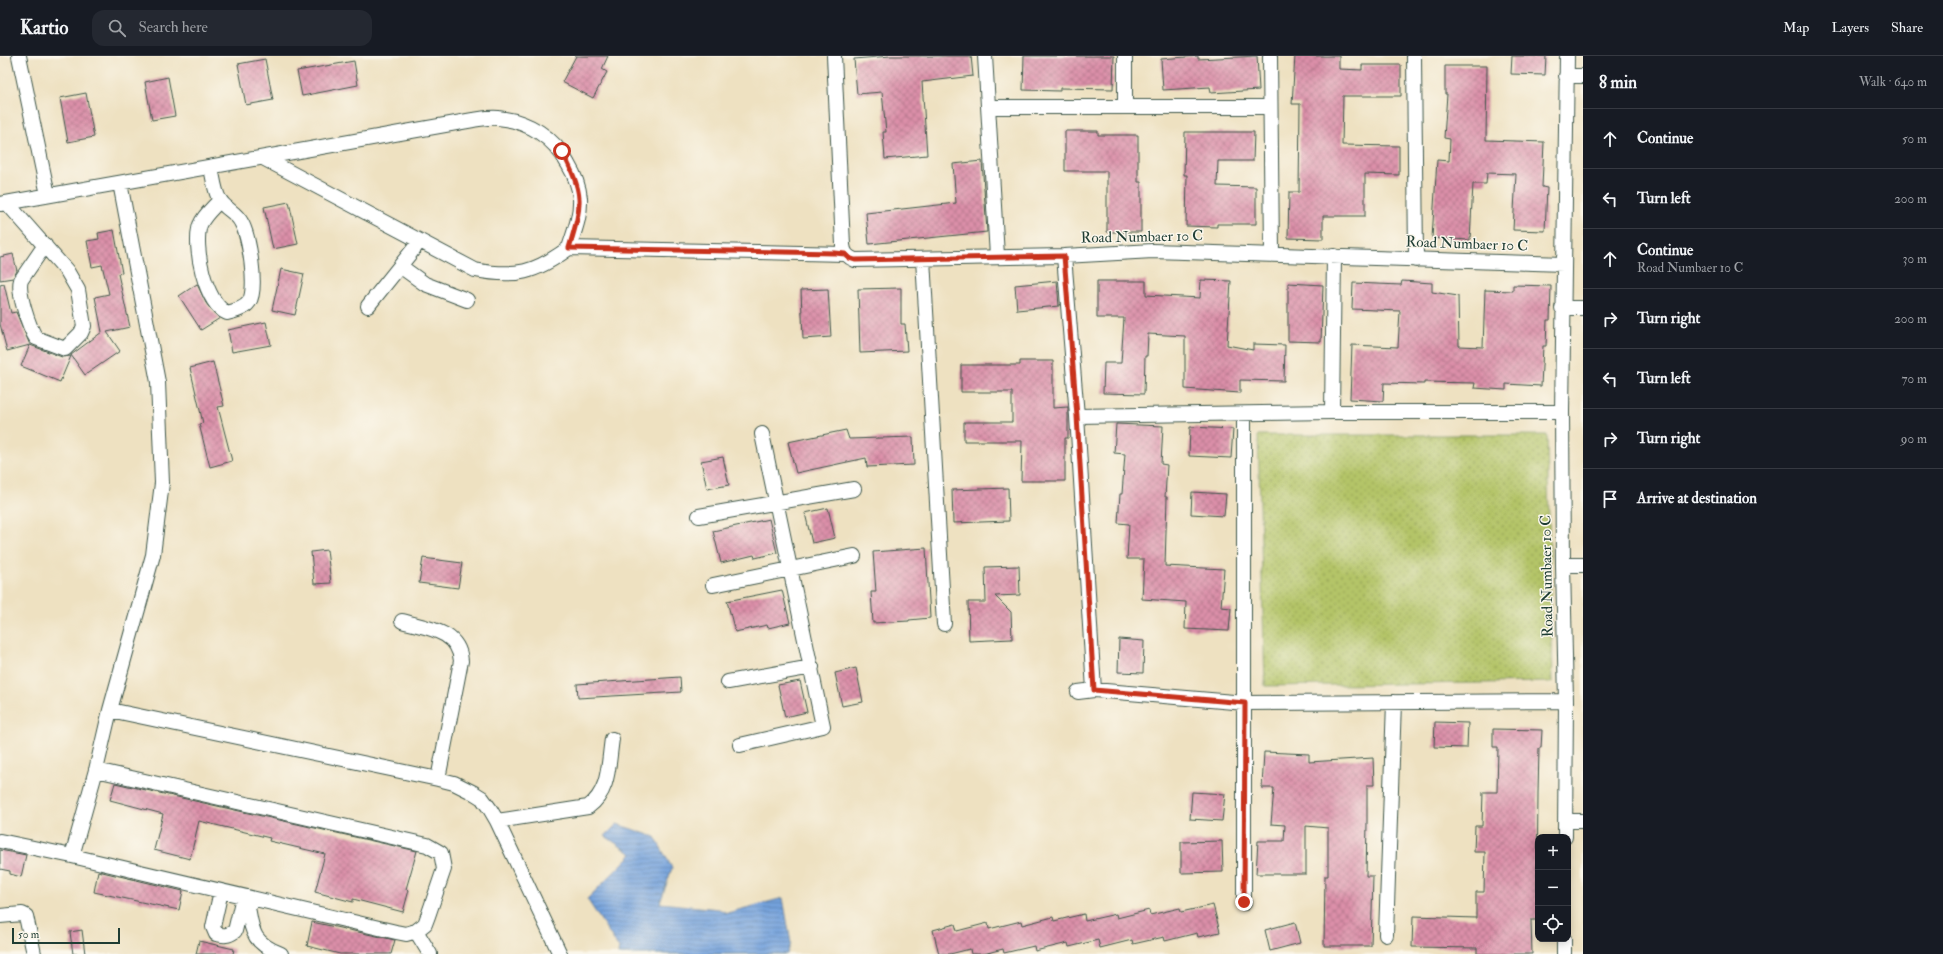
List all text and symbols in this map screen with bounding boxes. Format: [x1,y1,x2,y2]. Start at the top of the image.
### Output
search box [92,10,372,46]
text: Kartio [20,16,68,40]
icon: search [106,17,128,39]
text: Search here [138,18,208,37]
text: Map [1783,19,1809,36]
text: Layers [1831,19,1869,36]
text: Share [1891,19,1923,36]
text: 8 min [1599,72,1637,93]
text: Walk · 640 m [1859,74,1927,90]
icon: ahead [1599,128,1621,150]
text: Continue [1637,129,1693,148]
text: 50 m [1902,131,1927,147]
route start [553,142,571,160]
icon: left [1599,188,1621,210]
text: Turn left [1637,189,1691,208]
text: 200 m [1894,191,1927,207]
street label: Road Numbaer 10 C [1081,226,1203,248]
street label: Road Numbaer 10 C [1405,232,1529,256]
text: Continue [1637,241,1693,260]
icon: ahead [1599,248,1621,270]
text: 30 m [1903,251,1927,267]
text: Road Numbaer 10 C [1637,260,1743,276]
icon: right [1599,308,1621,330]
text: Turn right [1637,309,1700,328]
text: 200 m [1894,311,1927,327]
icon: left [1599,368,1621,390]
text: Turn left [1637,369,1691,388]
text: 70 m [1902,371,1927,387]
icon: right [1599,428,1621,450]
text: Turn right [1637,429,1700,448]
text: 90 m [1901,431,1927,447]
icon: arrive [1599,488,1621,510]
text: Arrive at destination [1637,489,1757,508]
street label: Road Numbaer 10 C [1536,515,1558,637]
map controls [1535,834,1571,942]
button: + [1535,834,1571,870]
button: − [1535,870,1571,906]
route end [1235,893,1253,911]
button: locate [1535,906,1571,942]
scale bar [12,926,120,945]
text: 50 m [18,928,39,941]

